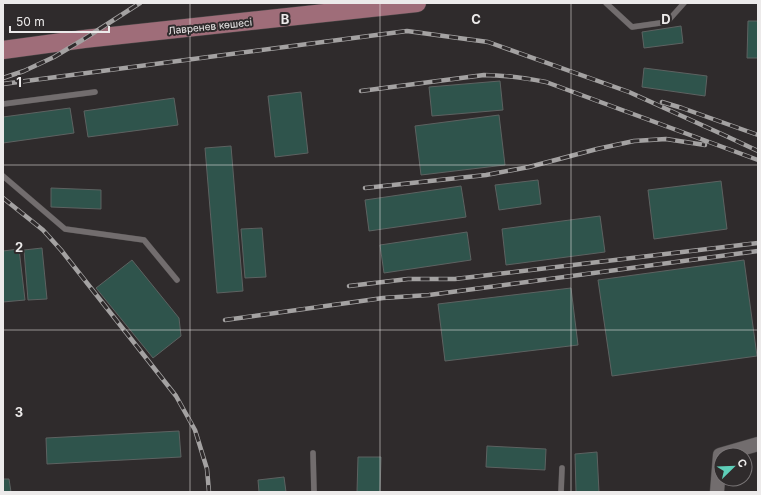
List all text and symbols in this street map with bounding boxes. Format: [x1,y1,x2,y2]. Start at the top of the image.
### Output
scale bar [10,8,109,34]
text: B [281,11,290,27]
text: C [471,11,481,27]
text: D [661,11,671,27]
text: 50 m [16,14,45,29]
street label: Лавренев көшесі [167,16,253,36]
text: 1 [16,74,22,90]
text: 2 [15,239,23,255]
text: 3 [15,404,23,420]
north arrow [713,447,753,487]
text: С [734,457,750,470]

